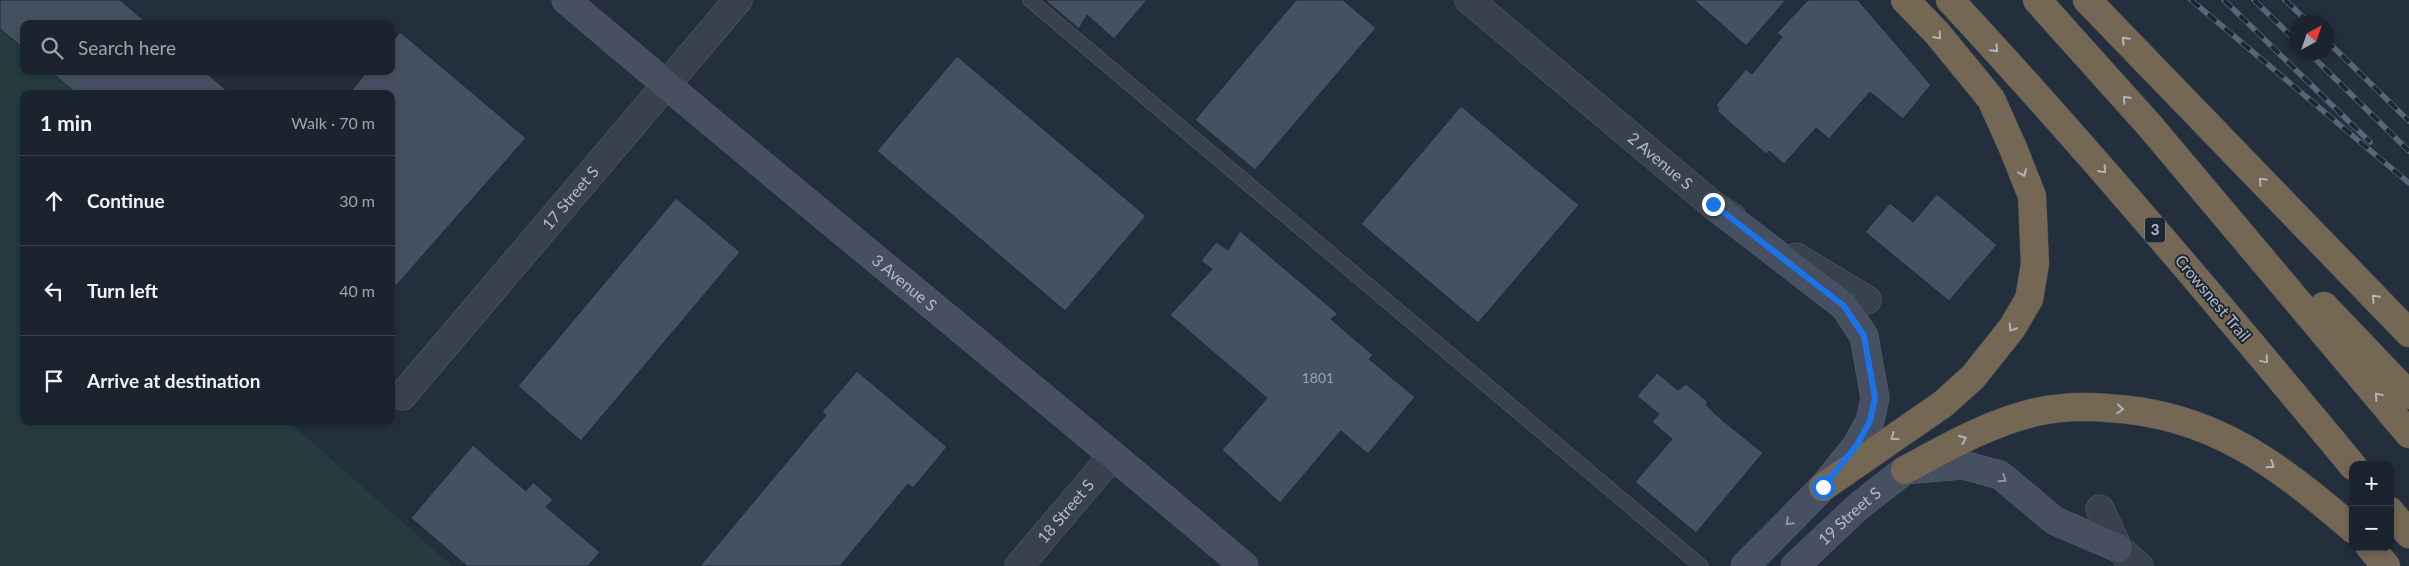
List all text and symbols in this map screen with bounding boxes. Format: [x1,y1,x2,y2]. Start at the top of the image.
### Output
north arrow [2289,15,2334,60]
search box [20,20,395,75]
one-way arrow [1933,30,1942,39]
icon: search [38,34,66,62]
text: Search here [78,36,176,59]
one-way arrow [2122,36,2131,45]
one-way arrow [1989,43,1998,52]
one-way arrow [2123,95,2132,104]
text: 1 min [40,110,92,135]
text: Walk · 70 m [291,113,375,132]
street label: 2 Avenue S [1625,128,1697,193]
street label: 17 Street S [537,162,602,233]
one-way arrow [2097,164,2106,173]
one-way arrow [2016,168,2027,177]
one-way arrow [2259,178,2268,187]
icon: ahead [40,187,68,215]
text: Continue [87,189,165,212]
text: 30 m [339,191,375,210]
route end [1702,193,1725,216]
road number: 3 [2145,218,2165,242]
street label: 3 Avenue S [868,250,941,315]
street label: Crowsnest Trail [2172,251,2255,345]
icon: left [40,277,68,305]
text: Turn left [87,279,158,302]
text: 40 m [339,281,375,300]
one-way arrow [2372,295,2381,304]
one-way arrow [2009,322,2018,332]
one-way arrow [2259,354,2268,363]
icon: arrive [40,367,68,395]
text: Arrive at destination [87,369,260,392]
house number: 1801 [1302,369,1334,386]
one-way arrow [2374,393,2383,402]
one-way arrow [2117,403,2125,414]
one-way arrow [1890,431,1900,440]
one-way arrow [1958,435,1967,445]
one-way arrow [2265,459,2274,468]
map controls [2349,461,2394,551]
button: + [2349,461,2394,506]
one-way arrow [1998,473,2007,482]
street label: 18 Street S [1033,475,1097,547]
route start [1812,476,1835,499]
street label: 19 Street S [1814,483,1884,549]
button: − [2349,506,2394,551]
one-way arrow [1785,516,1794,525]

